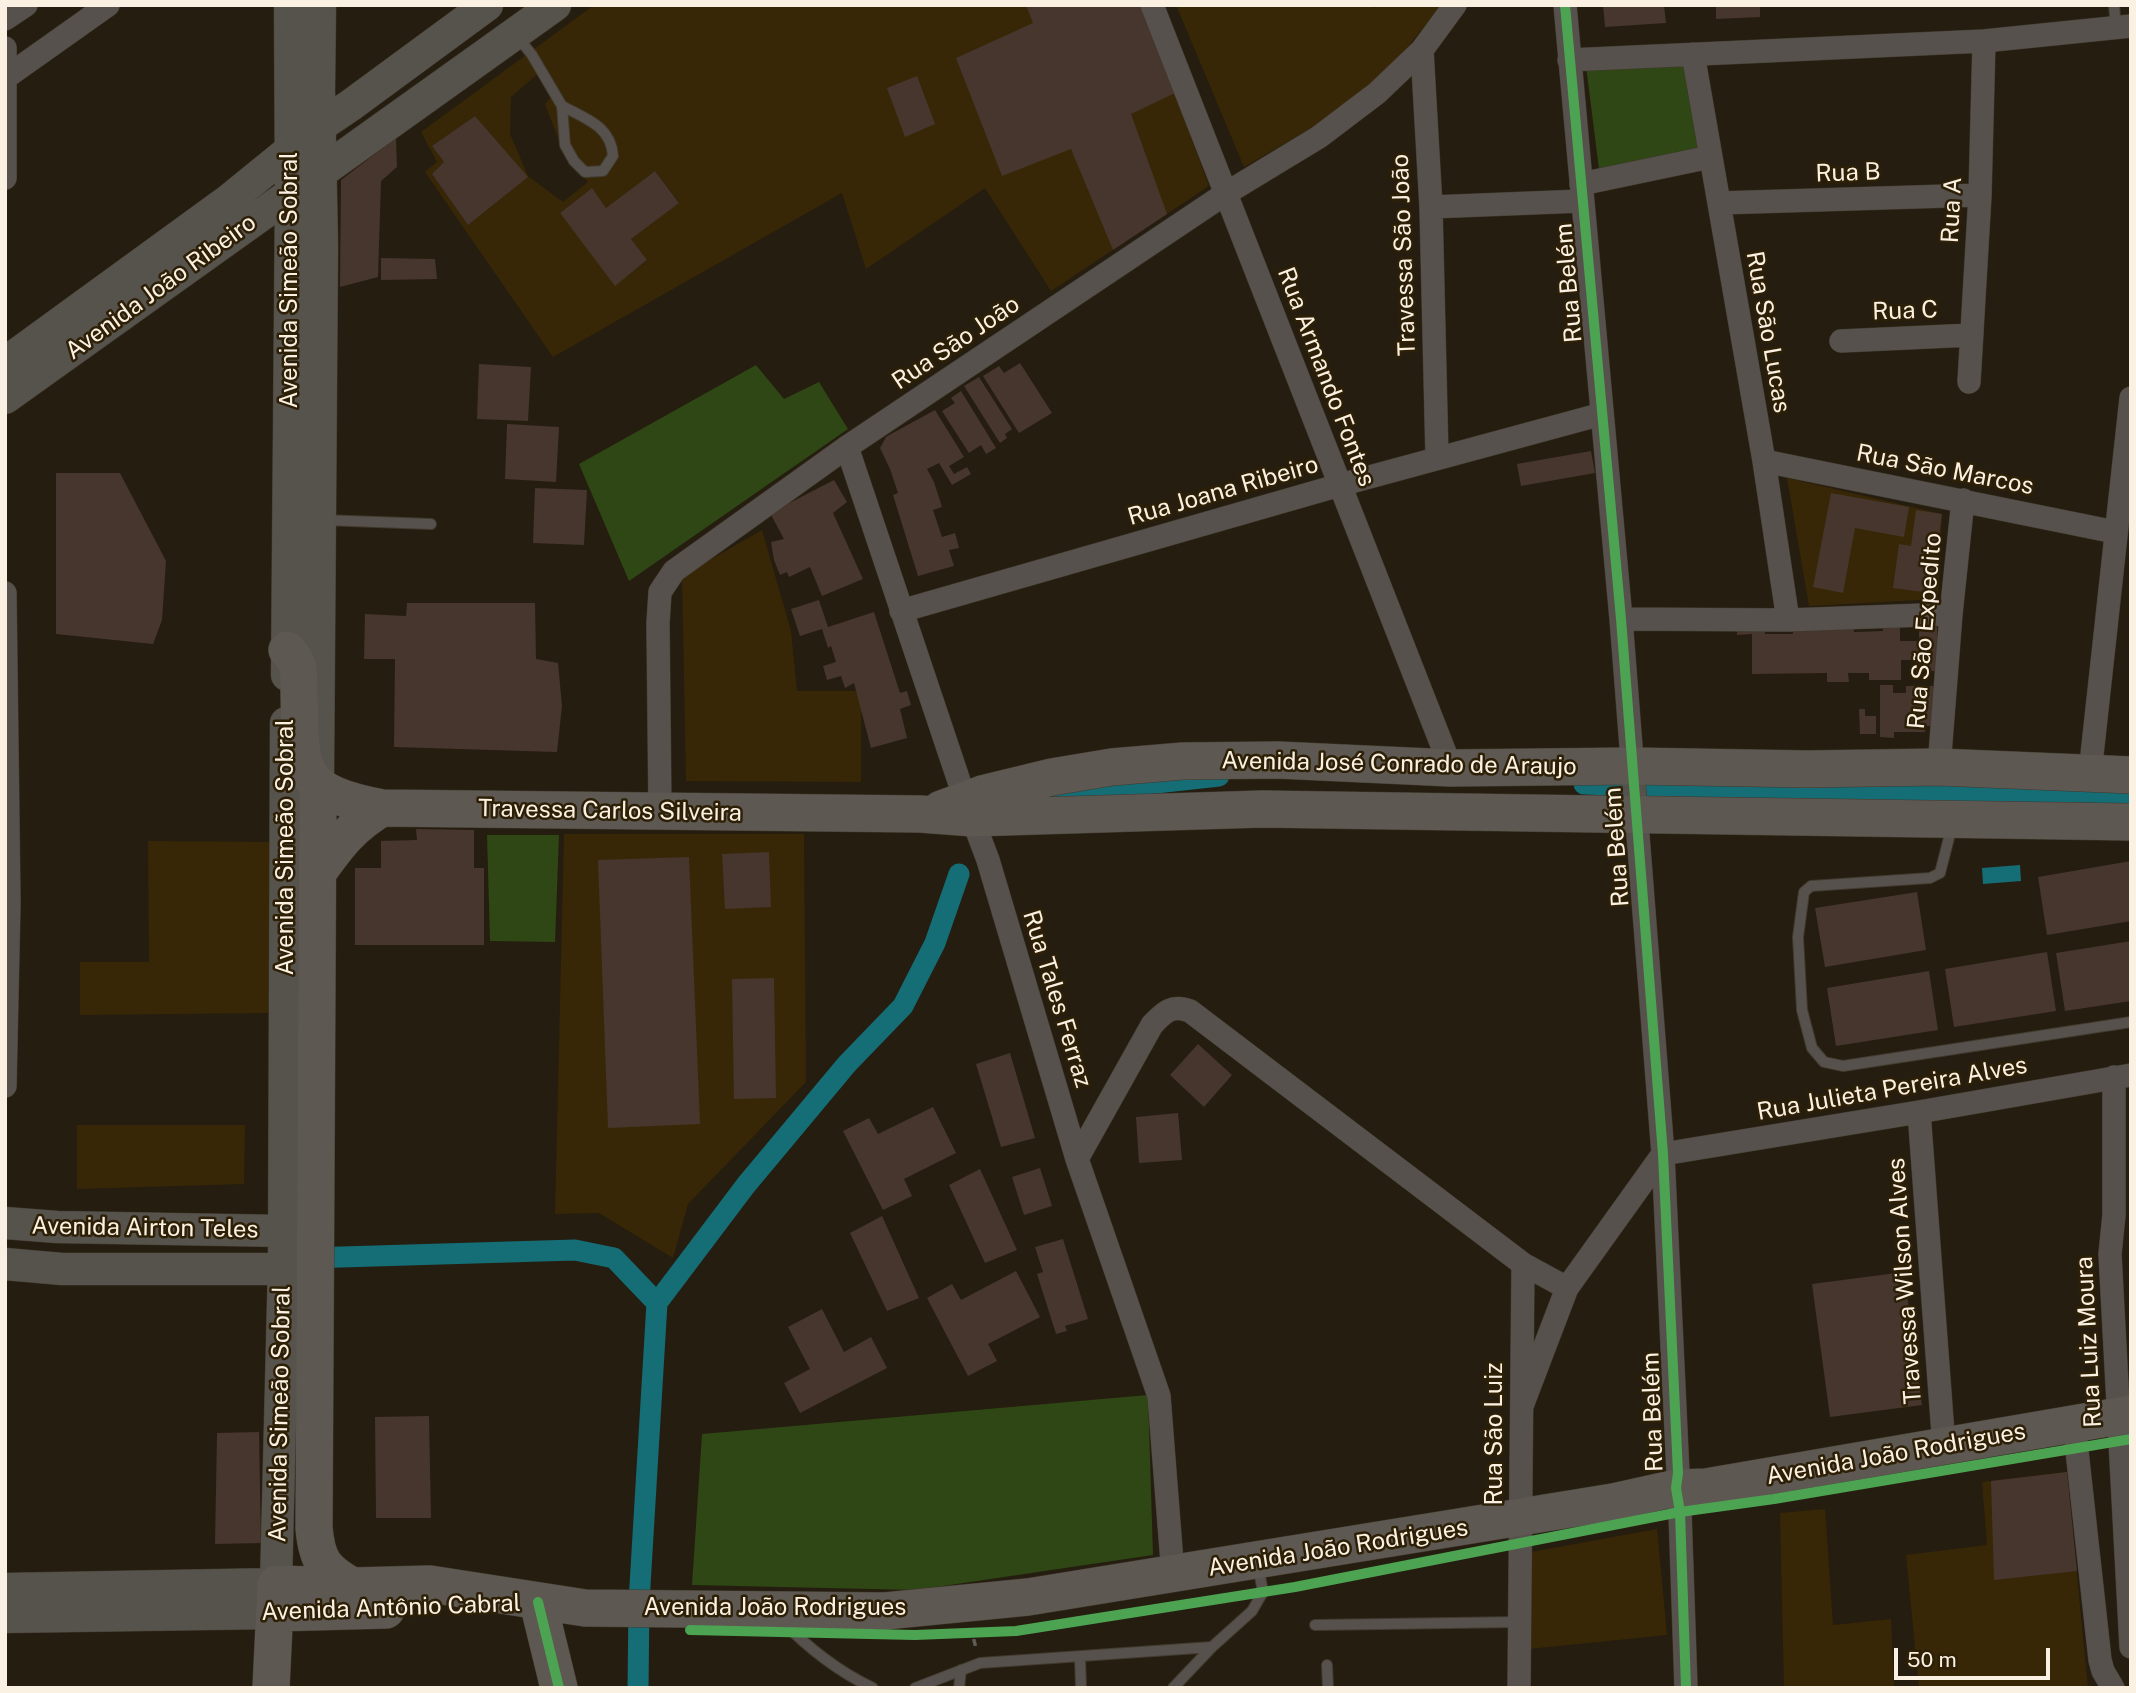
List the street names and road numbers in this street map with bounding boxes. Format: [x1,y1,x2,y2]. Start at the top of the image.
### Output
street label: Avenida Simeão Sobral [276,152,304,408]
street label: Travessa São João [1386,153,1422,357]
street label: Rua B [1815,157,1881,189]
street label: Rua A [1936,176,1968,244]
street label: Avenida João Ribeiro [60,208,262,366]
street label: Rua Belém [1549,222,1589,344]
street label: Rua São Lucas [1740,249,1796,415]
street label: Rua Armando Fontes [1271,263,1381,491]
street label: Rua São João [887,290,1025,396]
street label: Rua C [1872,295,1938,327]
street label: Rua São Marcos [1854,439,2036,501]
street label: Rua Joana Ribeiro [1124,450,1322,532]
street label: Rua São Expedito [1902,532,1948,730]
street label: Avenida Simeão Sobral [272,719,300,975]
street label: Avenida José Conrado de Araujo [1221,747,1577,781]
street label: Rua Belém [1598,786,1636,908]
street label: Travessa Carlos Silveira [478,794,742,828]
street label: Rua Tales Ferraz [1016,907,1098,1091]
street label: Rua Julieta Pereira Alves [1755,1051,2029,1127]
street label: Travessa Wilson Alves [1882,1157,1928,1405]
street label: Avenida Airton Teles [31,1212,259,1244]
street label: Rua Luiz Moura [2070,1256,2108,1428]
street label: Avenida Simeão Sobral [263,1285,297,1543]
street label: Rua Belém [1637,1352,1669,1472]
street label: Rua São Luiz [1481,1362,1509,1506]
street label: Avenida João Rodrigues [1764,1417,2028,1491]
street label: Avenida João Rodrigues [1206,1513,1470,1583]
street label: Avenida Antônio Cabral [261,1589,521,1627]
street label: Avenida João Rodrigues [643,1594,907,1622]

